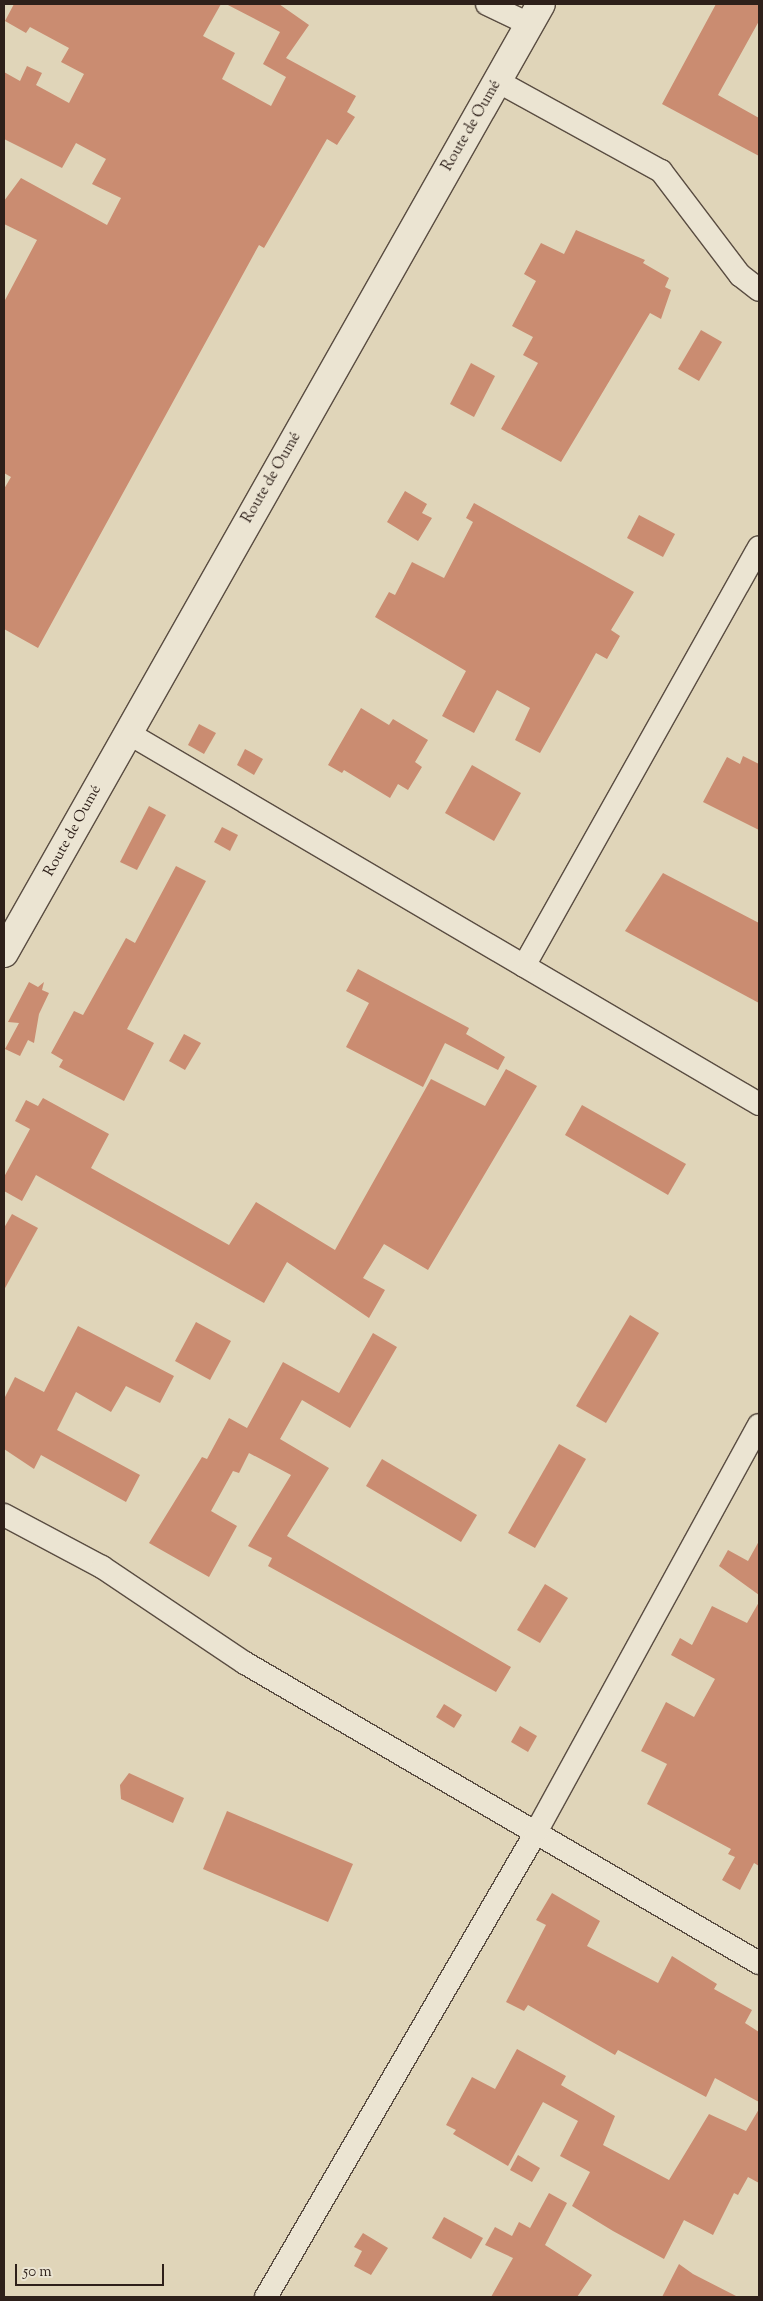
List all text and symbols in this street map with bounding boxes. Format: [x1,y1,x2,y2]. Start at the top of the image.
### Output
street label: Route de Oumé [439,77,505,175]
street label: Route de Oumé [239,429,305,527]
street label: Route de Oumé [40,782,106,880]
scale bar [18,2254,166,2286]
text: 50 m [23,2262,52,2283]

